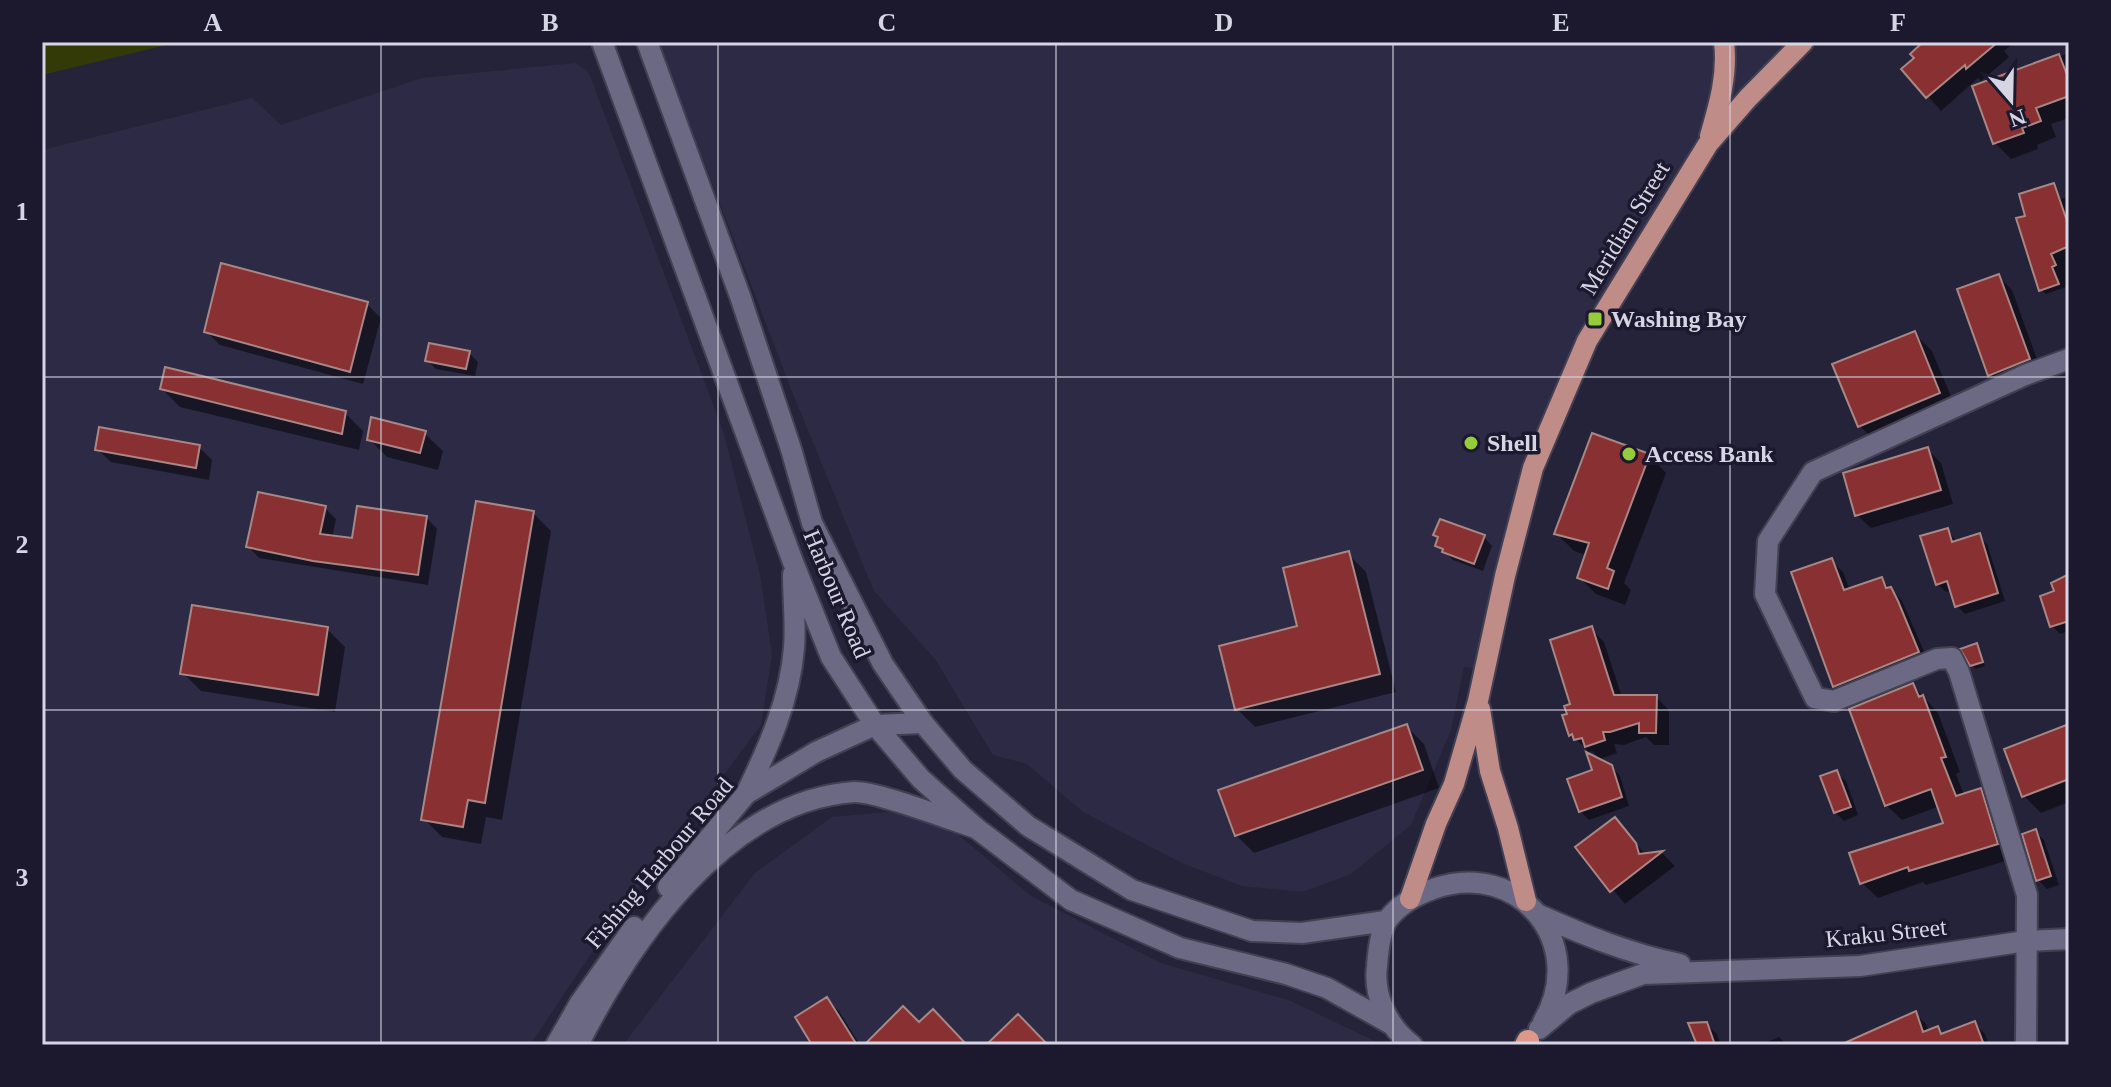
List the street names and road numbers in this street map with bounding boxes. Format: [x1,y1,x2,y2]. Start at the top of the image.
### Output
street label: Meridian Street [1575,157,1675,299]
street label: Harbour Road [798,526,876,662]
street label: Fishing Harbour Road [580,772,738,954]
street label: Kraku Street [1824,914,1948,952]

